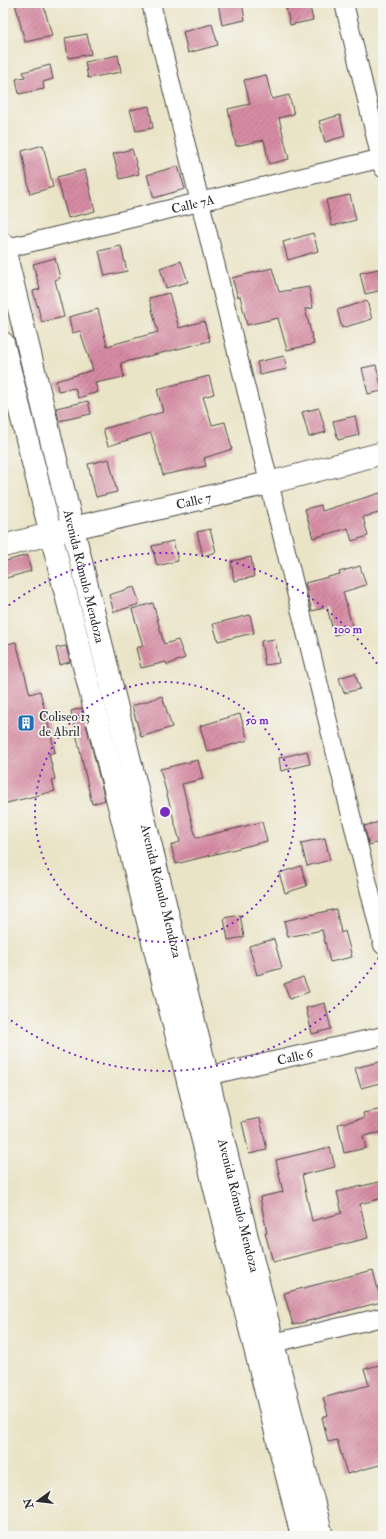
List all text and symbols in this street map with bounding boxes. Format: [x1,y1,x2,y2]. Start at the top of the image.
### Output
street label: Calle 7A [170,191,217,217]
street label: Calle 7 [175,489,213,513]
street label: Avenida Rómulo Mendoza [59,507,108,645]
text: 100 m [334,622,363,637]
place label: Coliseo 13 de Abril [39,709,90,740]
building icon: Coliseo 13 de Abril [16,713,36,733]
text: 50 m [245,713,269,728]
centre of rings [158,805,172,819]
street label: Avenida Rómulo Mendoza [137,822,185,960]
street label: Calle 6 [276,1045,316,1069]
street label: Avenida Rómulo Mendoza [214,1136,262,1275]
north arrow [18,1481,58,1521]
text: N [21,1496,37,1511]

